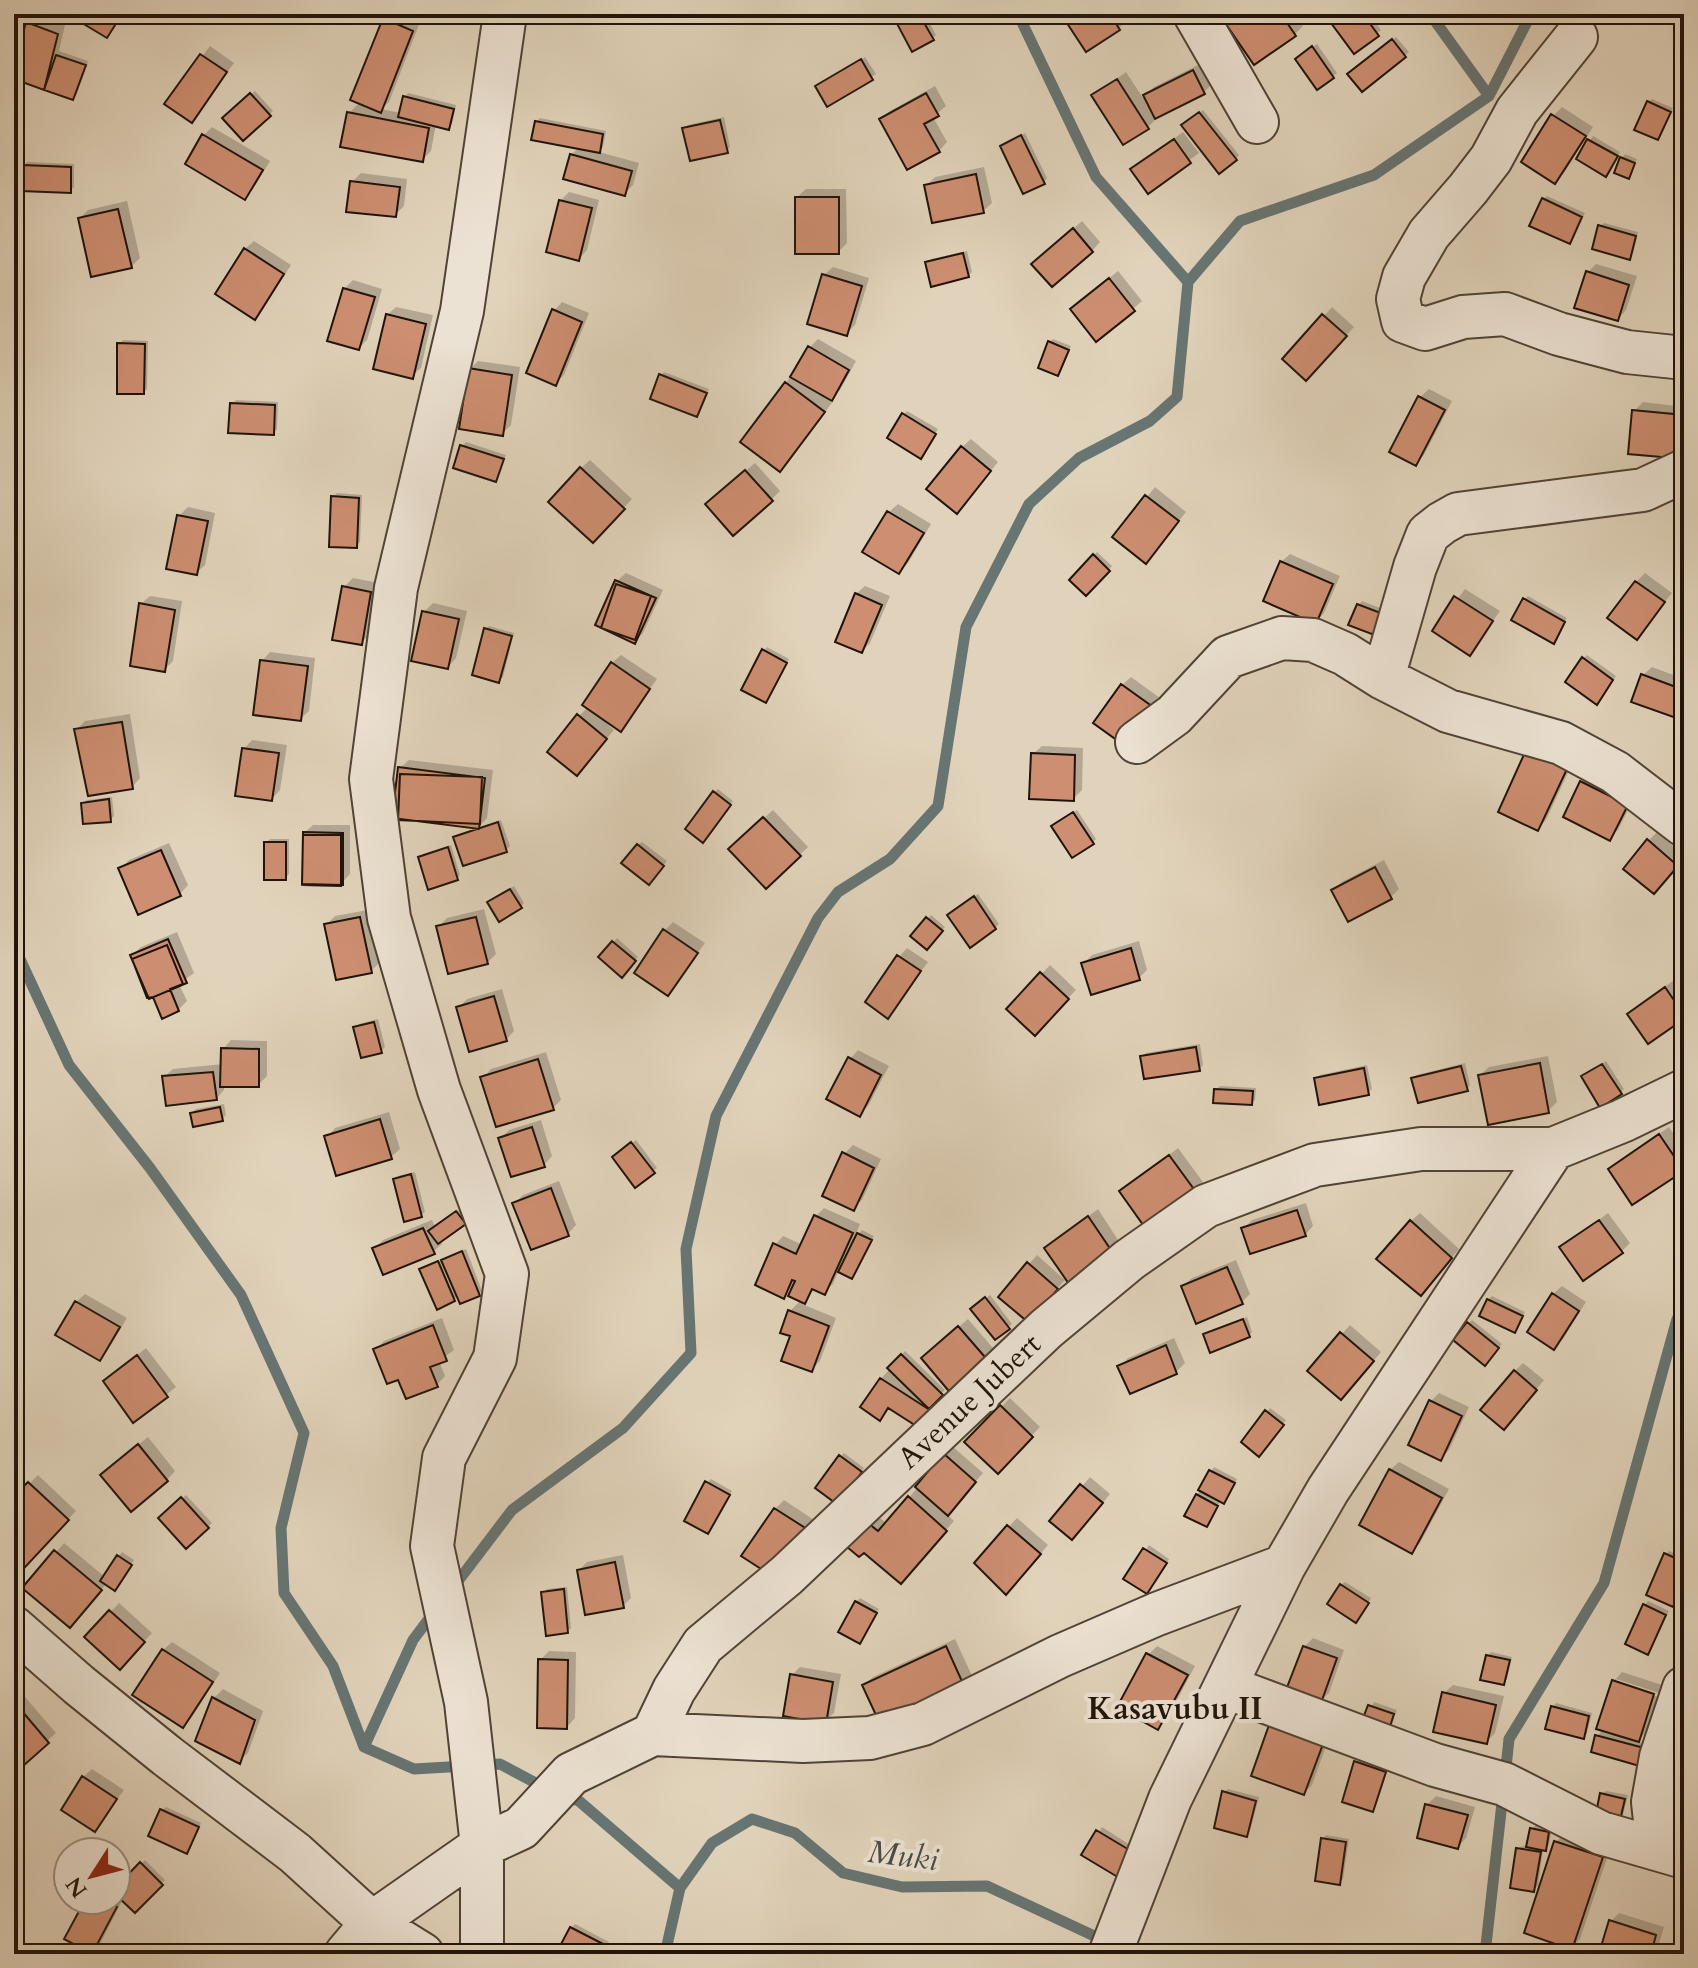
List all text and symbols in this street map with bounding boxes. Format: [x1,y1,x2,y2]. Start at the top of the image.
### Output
street label: Avenue Jubert [889,1324,1050,1478]
district label: Kasavubu II [1087,1687,1263,1731]
water label: Muki [865,1830,941,1882]
north arrow [52,1836,132,1916]
text: N [59,1871,94,1904]

